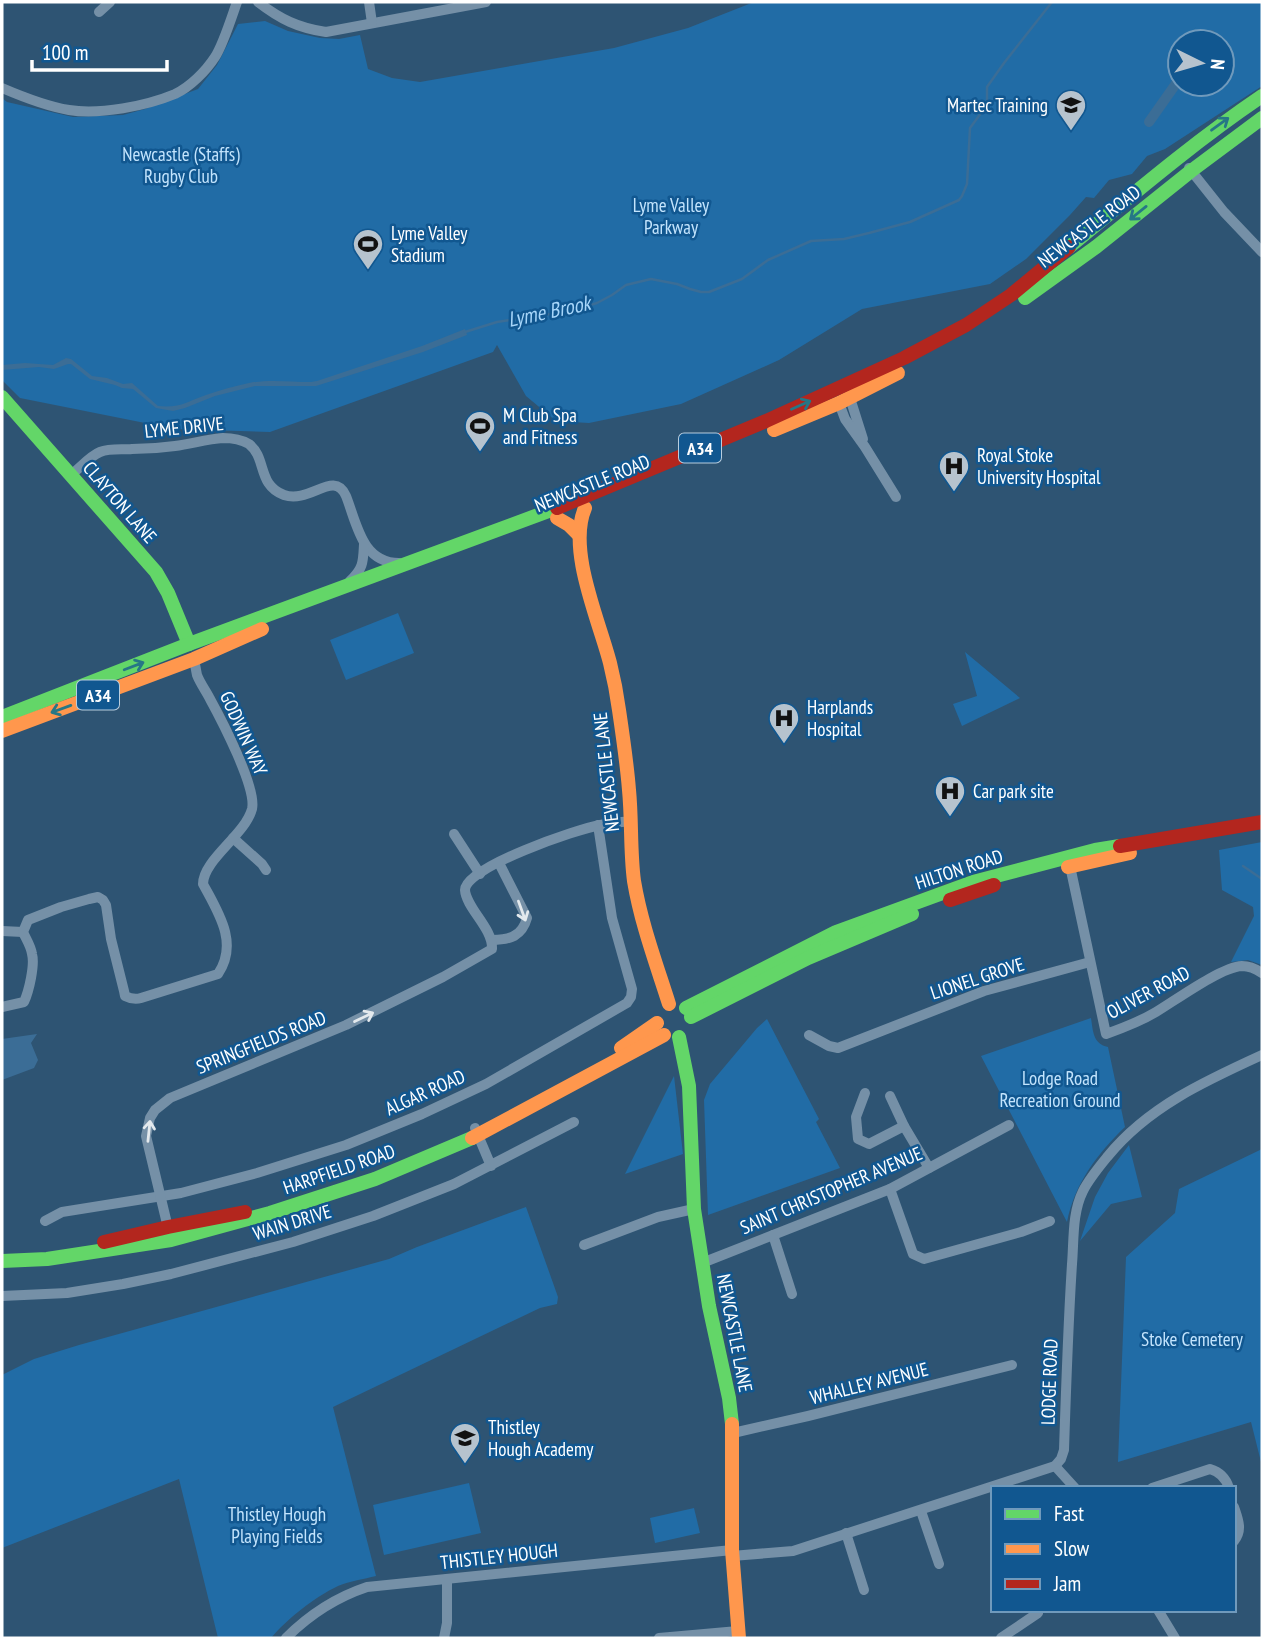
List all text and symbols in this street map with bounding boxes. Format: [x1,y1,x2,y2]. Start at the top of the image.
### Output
scale bar [32,28,166,72]
north arrow [1166,28,1236,98]
text: 100 m [42,39,88,66]
text: N [1206,58,1230,71]
school or university icon: Martec Training [1054,88,1088,132]
place label: Martec Training [947,93,1048,117]
one-way arrow [1211,117,1229,132]
park label: Newcastle (Staffs) Rugby Club [122,142,240,188]
street label: NEWCASTLE ROAD [1033,180,1145,272]
park label: Lyme Valley Parkway [633,193,710,239]
one-way arrow [1130,206,1148,221]
place label: Lyme Valley Stadium [391,221,468,267]
sports icon: Lyme Valley Stadium [351,227,385,271]
water label: Lyme Brook [505,288,596,333]
one-way arrow [790,398,811,411]
place label: M Club Spa and Fitness [503,403,577,449]
sports icon: M Club Spa and Fitness [463,409,497,453]
street label: LYME DRIVE [143,411,225,443]
road number: A34 [679,434,721,462]
place label: Royal Stoke University Hospital [977,443,1101,489]
street label: NEWCASTLE ROAD [531,449,653,517]
hospital icon: Royal Stoke University Hospital [937,449,971,493]
street label: CLAYTON LANE [78,456,162,548]
one-way arrow [123,658,144,671]
road number: A34 [77,680,119,710]
street label: GODWIN WAY [215,687,273,779]
place label: Harplands Hospital [807,695,873,741]
hospital icon: Harplands Hospital [767,701,801,745]
one-way arrow [51,703,73,716]
street label: NEWCASTLE LANE [588,711,624,833]
hospital icon: Car park site [933,774,967,818]
place label: Car park site [973,779,1054,803]
street label: HILTON ROAD [912,844,1006,894]
one-way arrow [517,899,529,921]
street label: LIONEL GROVE [927,952,1027,1004]
street label: OLIVER ROAD [1102,960,1194,1024]
street label: SPRINGFIELDS ROAD [193,1005,329,1079]
one-way arrow [353,1009,374,1023]
street label: ALGAR ROAD [381,1064,469,1120]
park label: Lodge Road Recreation Ground [1000,1066,1121,1112]
one-way arrow [143,1120,156,1143]
street label: HARPFIELD ROAD [280,1139,398,1199]
street label: SAINT CHRISTOPHER AVENUE [736,1141,926,1239]
street label: WAIN DRIVE [250,1199,334,1245]
street label: NEWCASTLE LANE [712,1272,758,1394]
park label: Stoke Cemetery [1141,1327,1244,1351]
street label: LODGE ROAD [1036,1338,1062,1426]
street label: WHALLEY AVENUE [807,1357,931,1409]
place label: Thistley Hough Academy [488,1415,594,1461]
school or university icon: Thistley Hough Academy [448,1421,482,1465]
legend [991,1486,1236,1612]
text: Fast [1054,1500,1084,1527]
park label: Thistley Hough Playing Fields [228,1502,326,1548]
text: Slow [1054,1535,1090,1562]
street label: THISTLEY HOUGH [439,1538,559,1574]
text: Jam [1053,1570,1081,1597]

